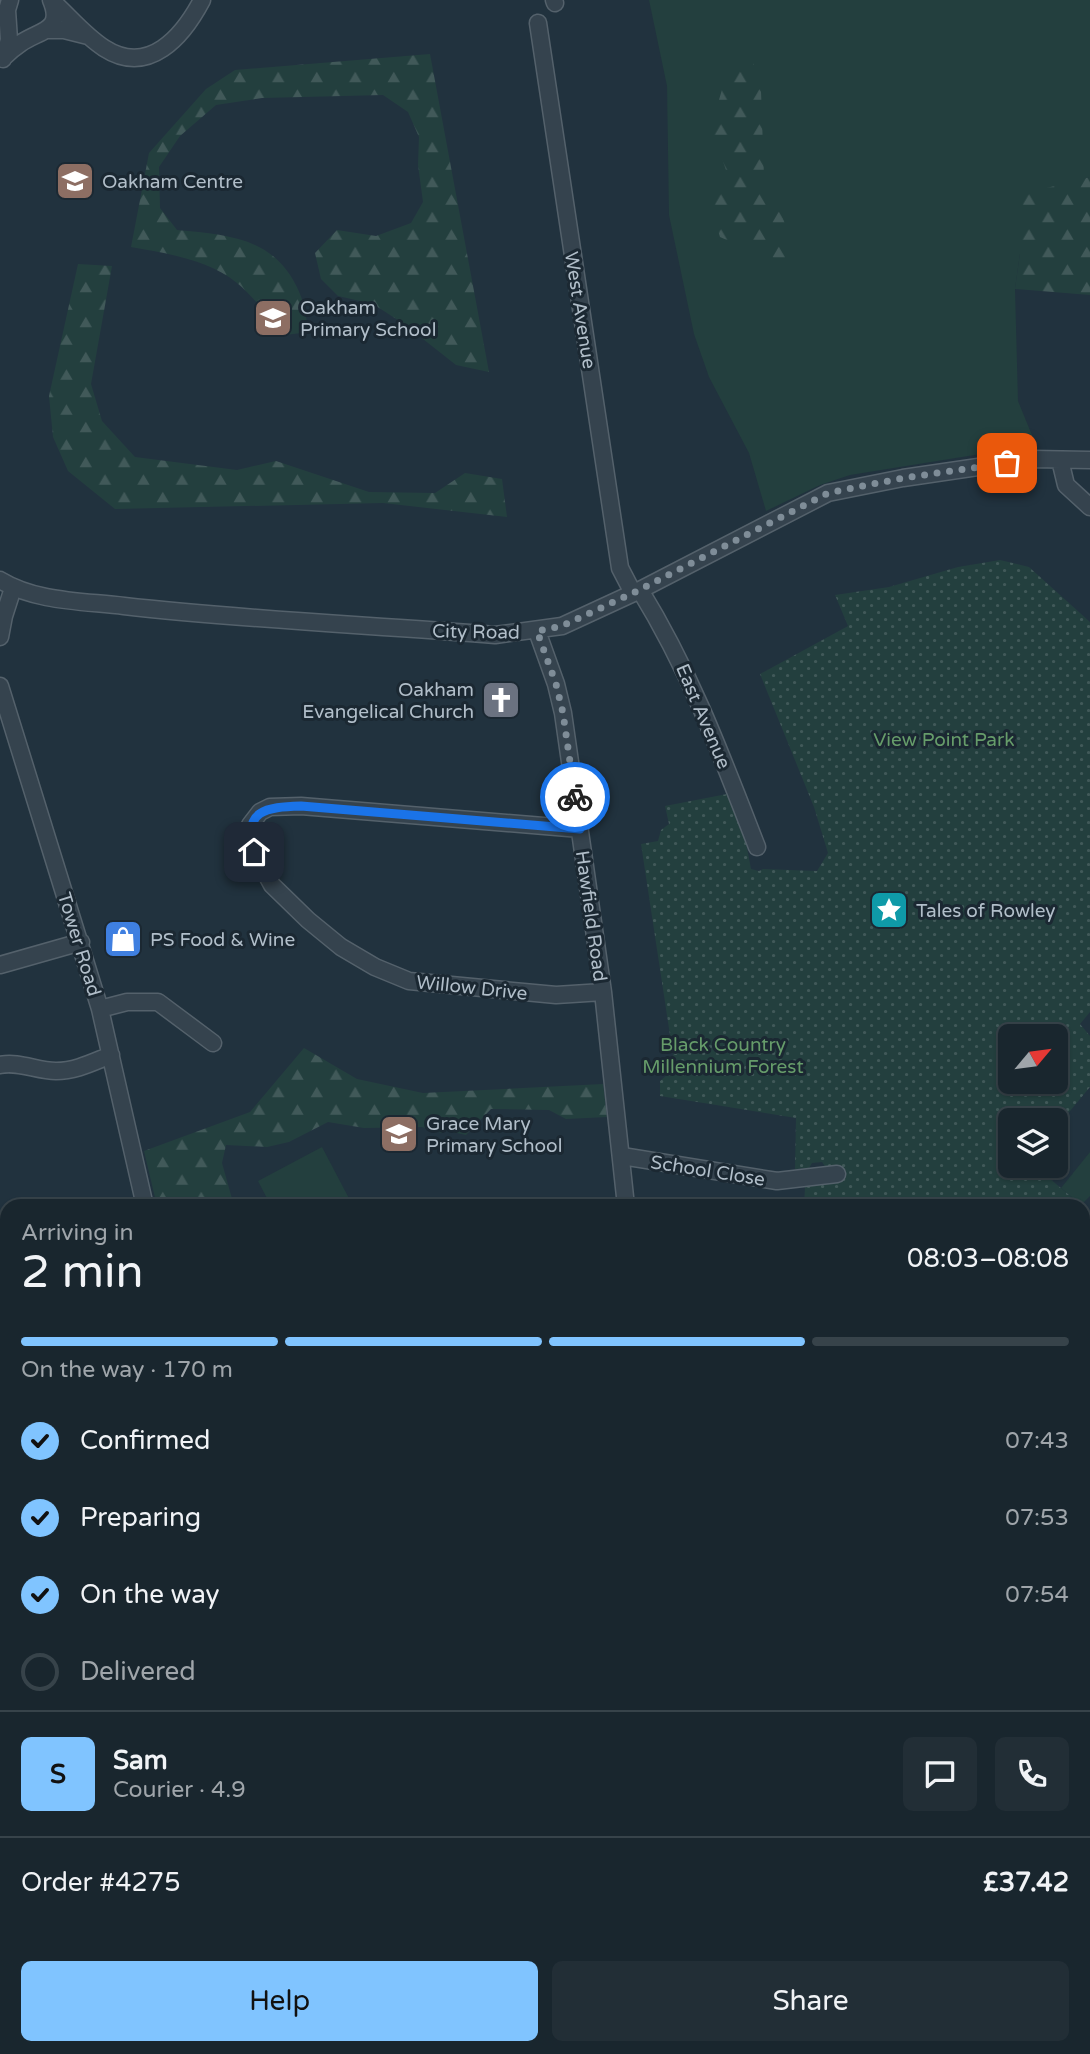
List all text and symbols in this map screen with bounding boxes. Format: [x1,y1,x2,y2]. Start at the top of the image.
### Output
school or university icon: Oakham Centre [54,160,96,202]
place label: Oakham Centre [102,171,243,193]
street label: West Avenue [560,250,600,370]
school or university icon: Oakham Primary School [252,297,294,339]
place label: Oakham Primary School [300,297,436,341]
pin [977,433,1037,493]
icon: bag [988,444,1026,482]
street label: City Road [432,620,520,644]
street label: East Avenue [671,661,735,772]
place label: Oakham Evangelical Church [302,679,474,723]
church icon: Oakham Evangelical Church [480,679,522,721]
park label: View Point Park [873,729,1015,751]
courier [540,762,610,832]
icon: bike [556,778,594,816]
pin [224,822,284,882]
icon: home [235,833,273,871]
street label: Hawfield Road [571,849,611,983]
place icon: Tales of Rowley [868,889,910,931]
street label: Tower Road [53,890,105,999]
place label: Tales of Rowley [916,900,1056,922]
shop icon: PS Food & Wine [102,918,144,960]
place label: PS Food & Wine [150,929,295,951]
street label: Willow Drive [415,971,528,1005]
north arrow [998,1024,1068,1094]
map controls [998,1024,1068,1178]
park label: Black Country Millennium Forest [642,1034,804,1078]
button: layers [998,1108,1068,1178]
school or university icon: Grace Mary Primary School [378,1113,420,1155]
place label: Grace Mary Primary School [426,1113,562,1157]
street label: School Close [649,1151,767,1191]
text: Arriving in [21,1219,134,1247]
text: 08:03–08:08 [907,1243,1069,1274]
text: 2 min [21,1245,144,1300]
text: On the way · 170 m [21,1356,233,1384]
icon: check [21,1422,59,1460]
text: Confirmed [80,1425,210,1456]
text: 07:43 [1005,1427,1069,1455]
icon: check [21,1499,59,1537]
text: Preparing [80,1502,201,1533]
text: 07:53 [1005,1504,1069,1532]
icon: check [21,1576,59,1614]
text: On the way [80,1579,220,1610]
text: 07:54 [1005,1581,1069,1609]
text: Delivered [80,1656,196,1687]
button: chat [903,1737,977,1811]
button: phone [995,1737,1069,1811]
text: Sam [113,1745,168,1776]
text: S [50,1759,66,1790]
text: Courier · 4.9 [113,1776,246,1804]
text: Order #4275 [21,1867,181,1898]
text: £37.42 [983,1867,1069,1898]
button: Help [21,1961,538,2041]
button: Share [552,1961,1069,2041]

